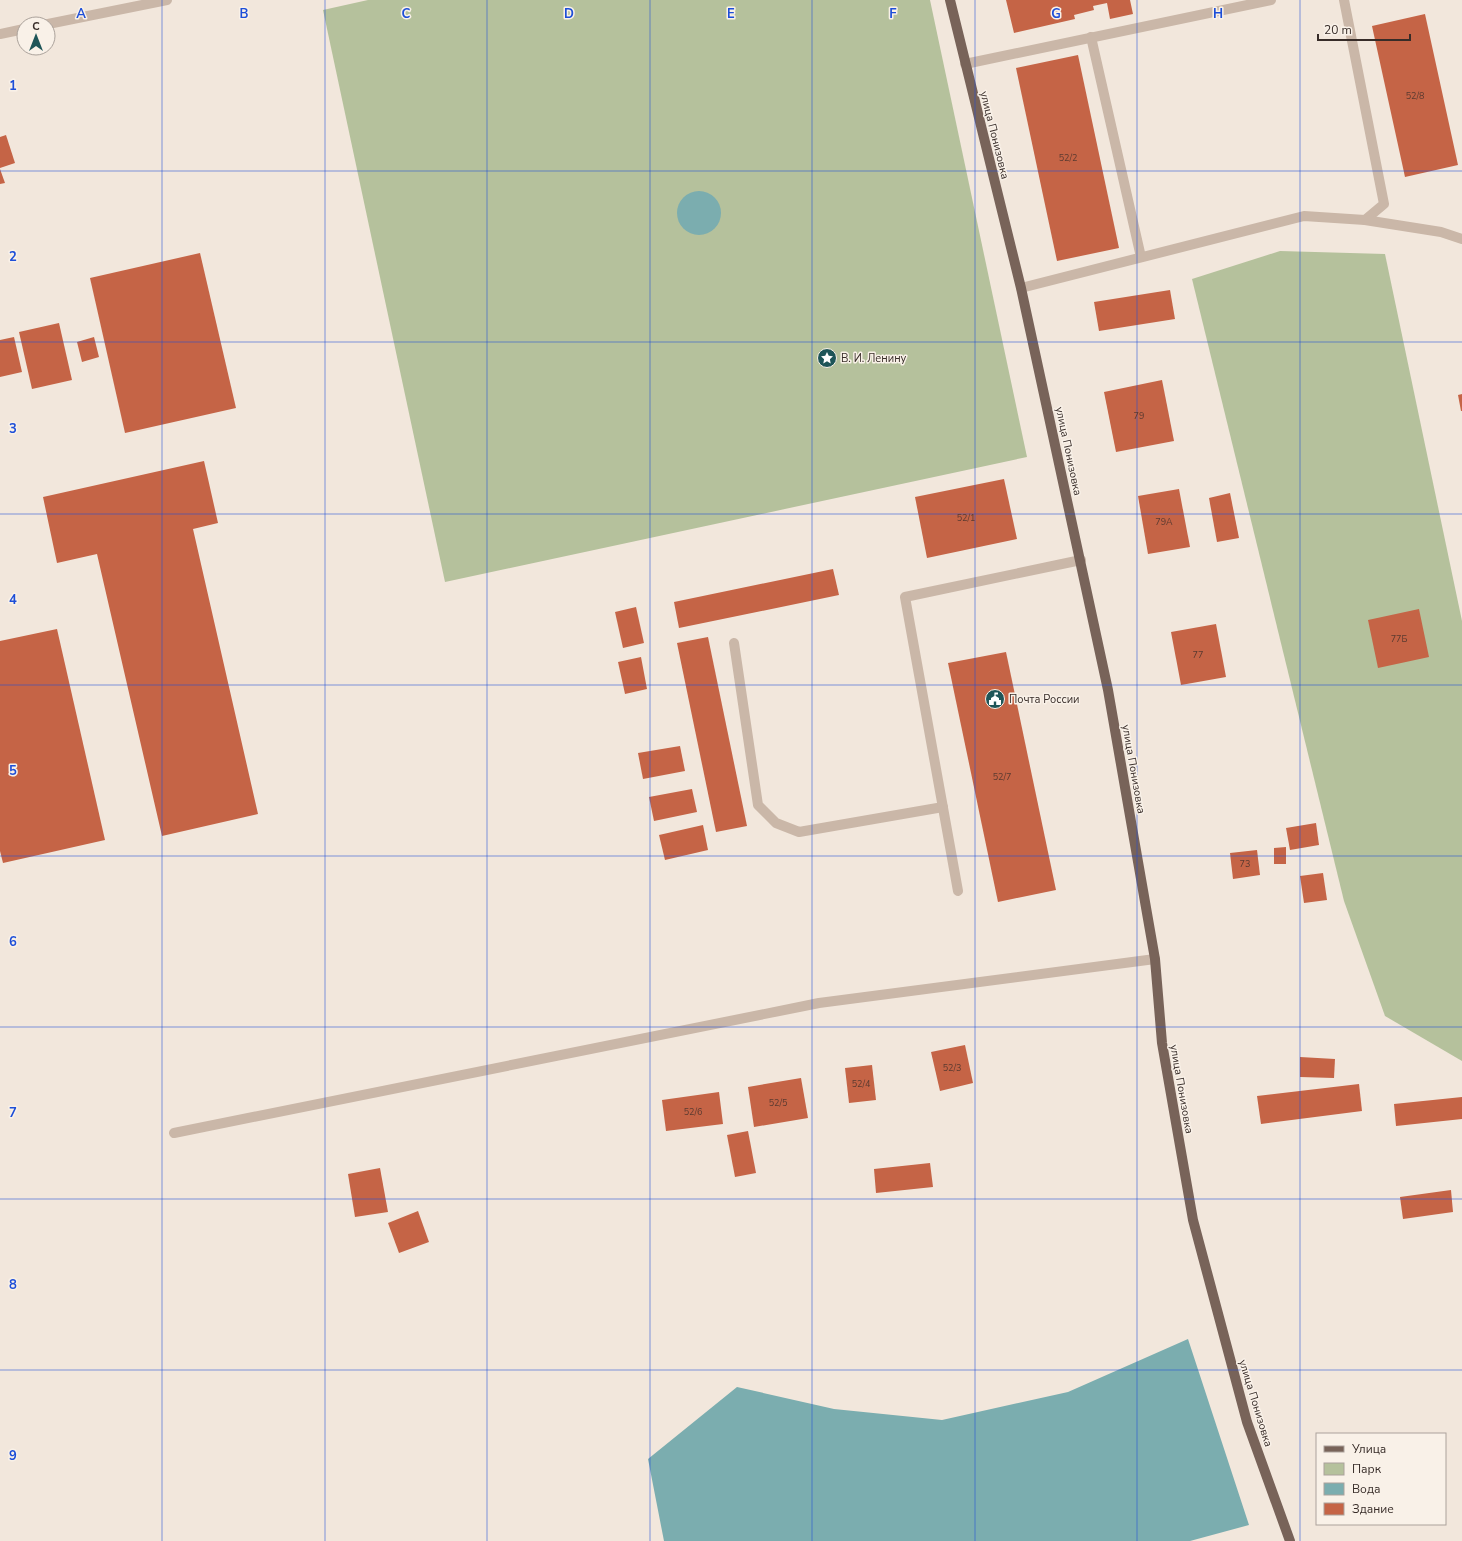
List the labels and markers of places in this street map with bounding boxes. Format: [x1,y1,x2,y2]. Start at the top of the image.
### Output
place icon: В. И. Ленину [816,347,838,369]
place label: В. И. Ленину [841,351,907,366]
public building icon: Почта России [984,688,1006,710]
place label: Почта России [1009,692,1080,707]

